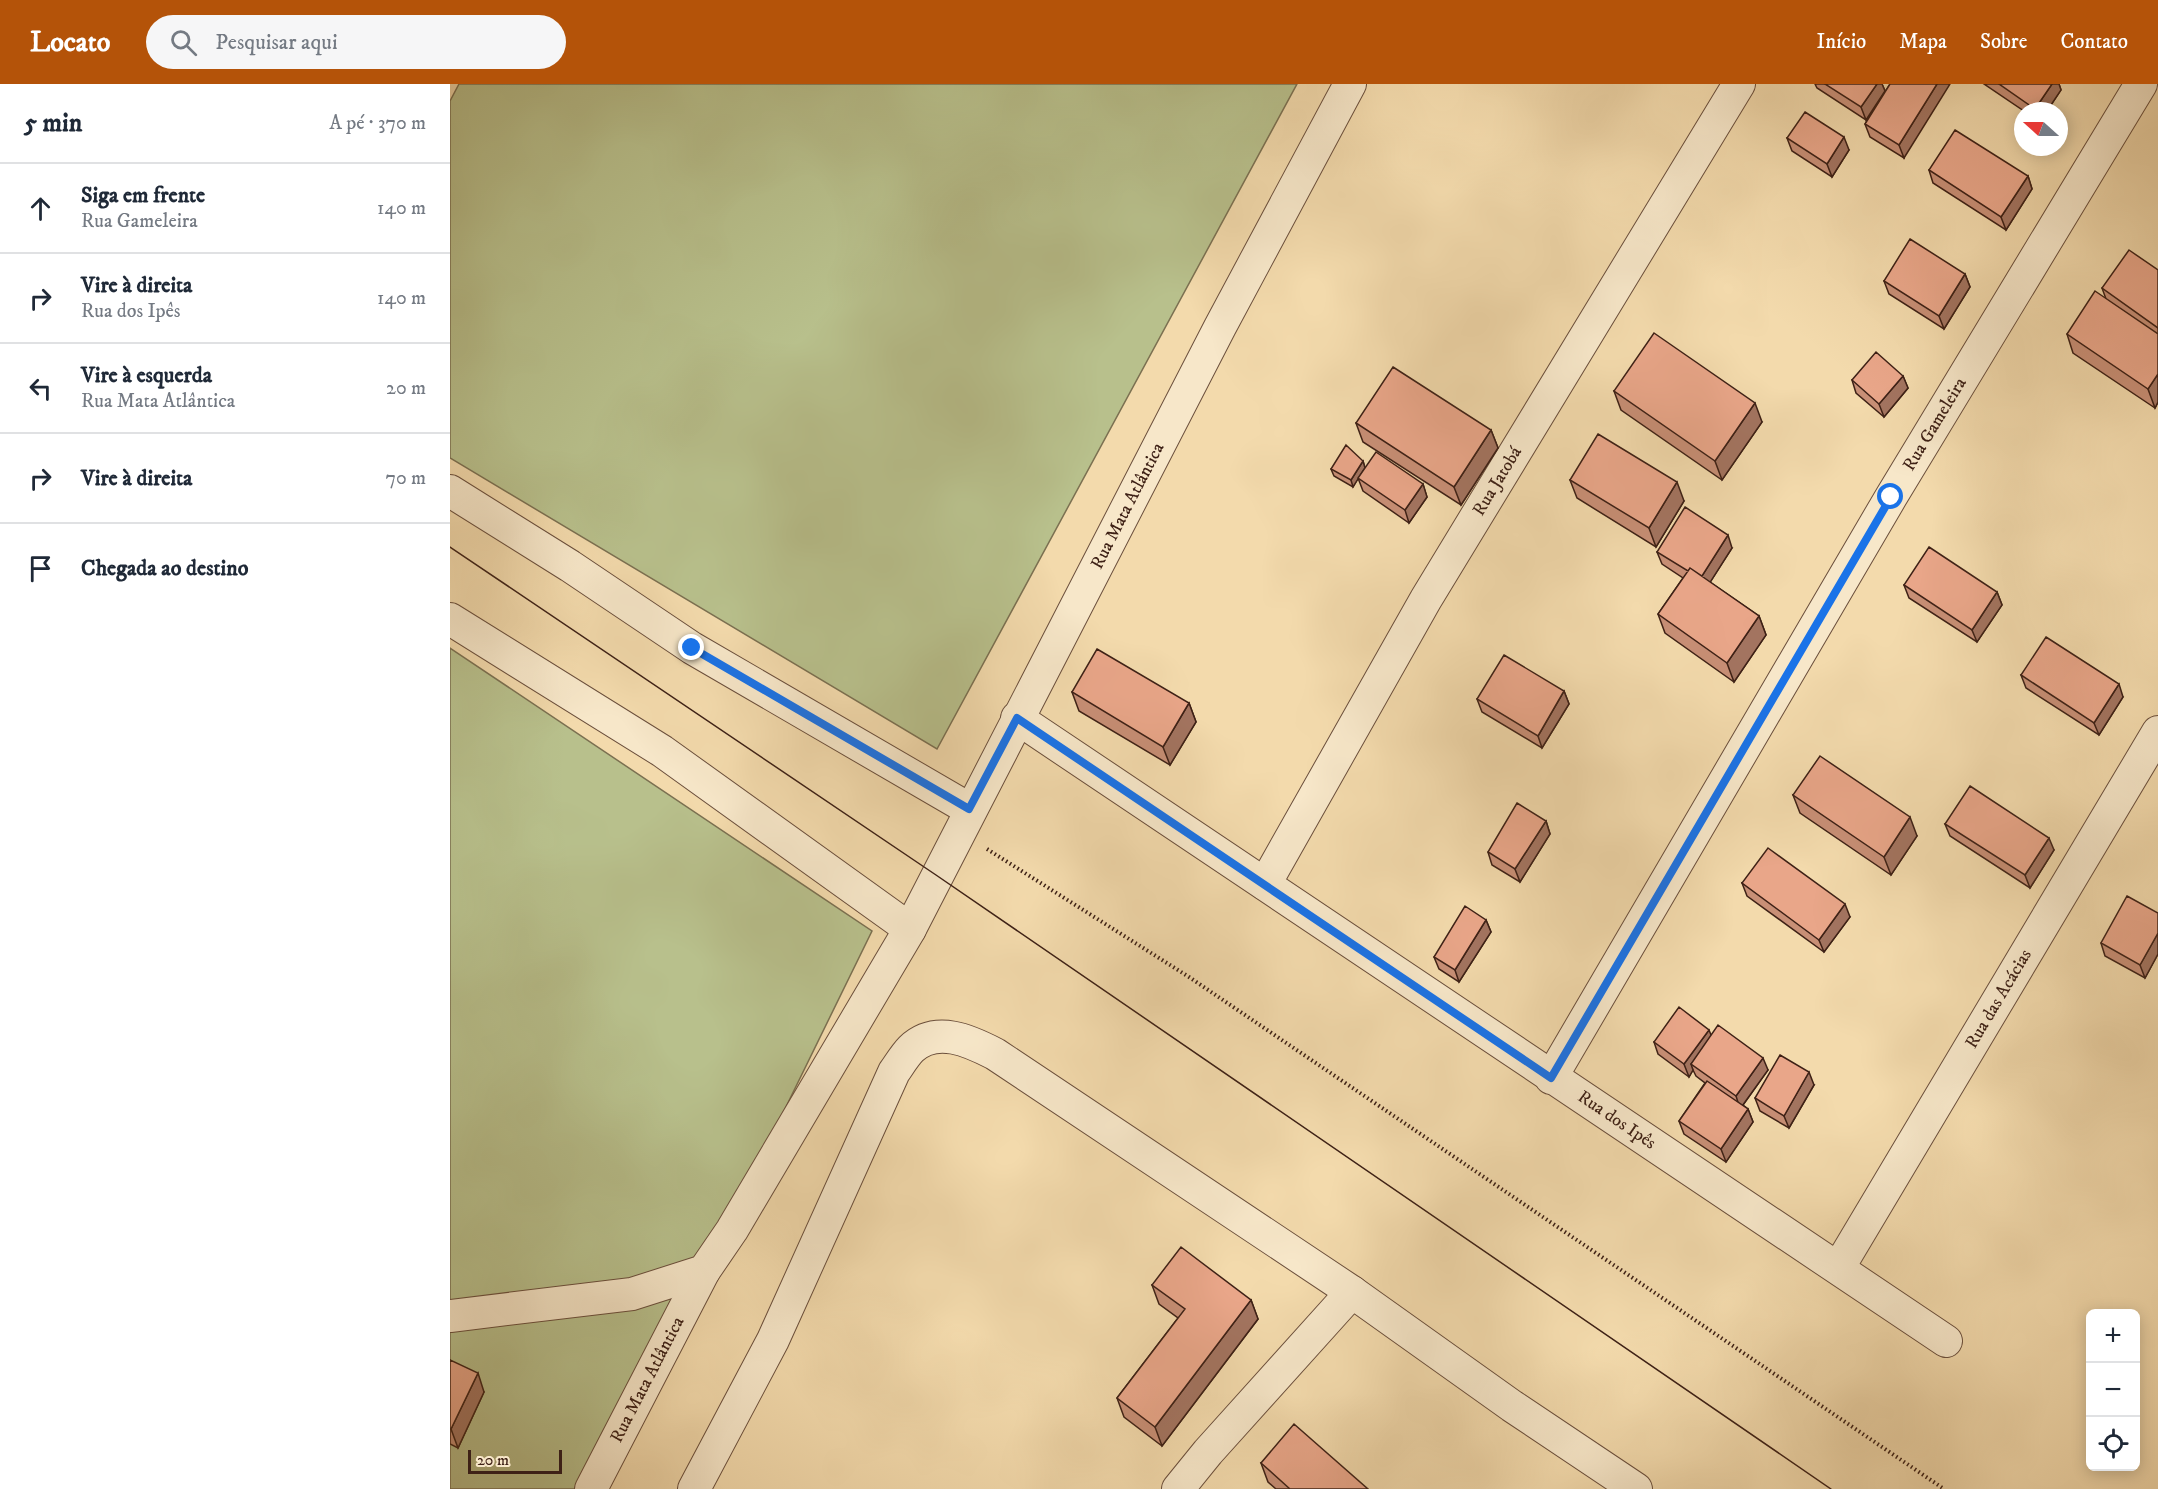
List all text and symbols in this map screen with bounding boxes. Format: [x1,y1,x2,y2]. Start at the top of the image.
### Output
search box [146,15,566,69]
text: Locato [30,25,110,60]
icon: search [167,26,200,59]
text: Pesquisar aqui [215,29,338,56]
text: Início [1817,29,1866,55]
text: Mapa [1899,29,1947,55]
text: Sobre [1980,29,2027,55]
text: Contato [2060,29,2128,55]
north arrow [2014,102,2068,156]
text: 5 min [24,107,82,140]
text: A pé · 370 m [329,111,426,136]
text: Siga em frente [81,182,205,209]
icon: ahead [24,192,57,225]
text: 140 m [377,196,426,221]
text: Rua Gameleira [81,209,198,234]
text: Vire à direita [81,272,192,299]
icon: right [24,282,57,315]
text: 140 m [377,286,426,311]
text: Rua dos Ipês [81,299,181,324]
text: Vire à esquerda [81,362,212,389]
icon: left [24,372,57,405]
street label: Rua Gameleira [1898,373,1972,475]
text: 20 m [386,376,426,401]
text: Rua Mata Atlântica [81,389,235,414]
street label: Rua Mata Atlântica [1086,439,1170,573]
street label: Rua Jatobá [1468,442,1527,520]
icon: right [24,462,57,495]
text: Vire à direita [81,465,192,492]
text: 70 m [385,466,426,491]
route start [1877,483,1903,509]
icon: arrive [24,552,57,585]
text: Chegada ao destino [81,555,248,582]
route end [678,634,704,660]
street label: Rua das Acácias [1961,945,2037,1053]
street label: Rua dos Ipês [1573,1086,1660,1154]
map controls [2086,1309,2140,1471]
button: + [2086,1309,2140,1363]
street label: Rua Mata Atlântica [606,1313,690,1447]
button: − [2086,1363,2140,1417]
button: locate [2086,1417,2140,1471]
scale bar [468,1447,562,1474]
text: 20 m [477,1450,509,1470]

